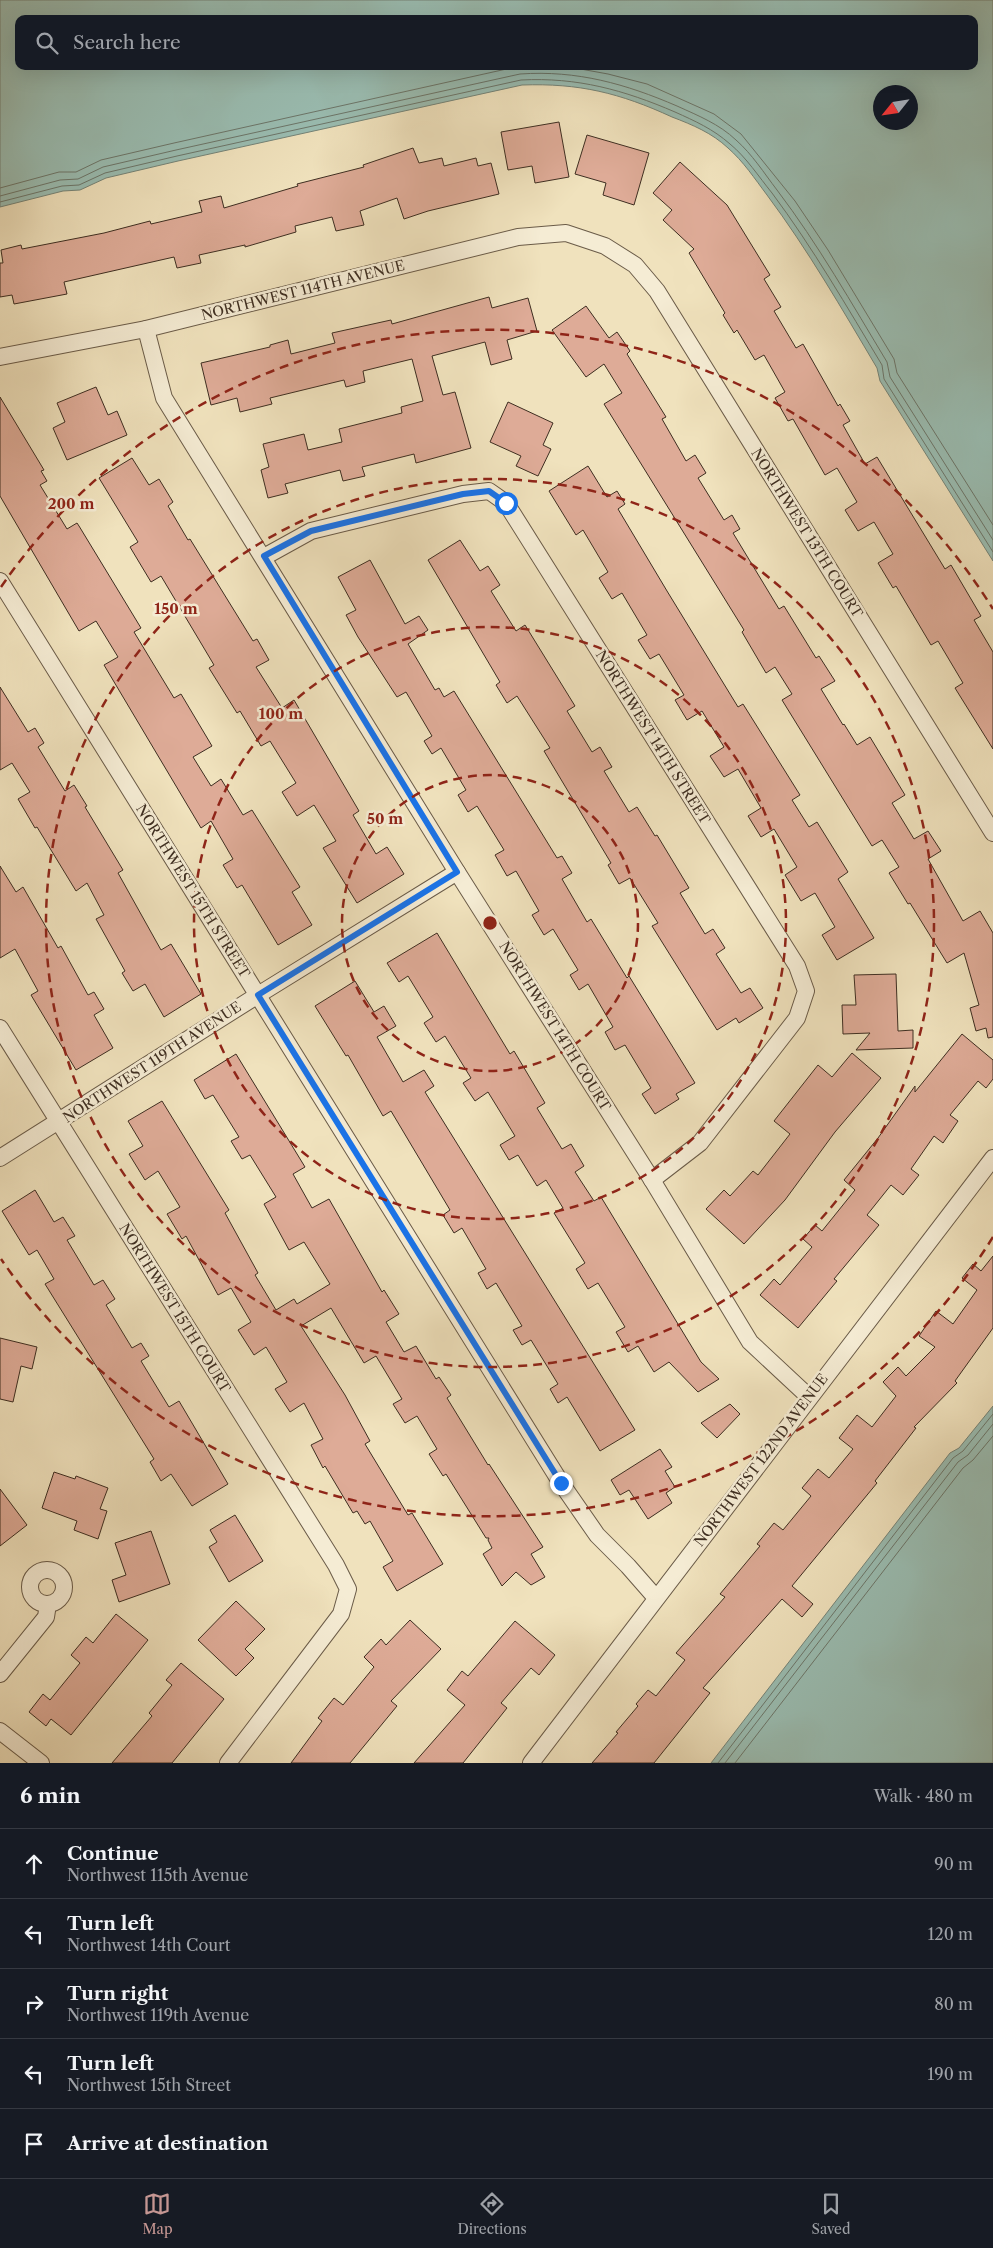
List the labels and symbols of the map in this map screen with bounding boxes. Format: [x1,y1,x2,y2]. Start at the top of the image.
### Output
north arrow [873,85,918,130]
street label: NORTHWEST 114TH AVENUE [199,256,407,324]
street label: NORTHWEST 13TH COURT [747,445,867,621]
route start [495,492,518,515]
text: 200 m [48,494,94,513]
text: 150 m [154,599,198,618]
street label: NORTHWEST 14TH STREET [592,647,714,828]
text: 100 m [259,704,303,723]
street label: NORTHWEST 15TH STREET [132,801,254,982]
text: 50 m [367,809,403,828]
centre of rings [481,914,499,932]
street label: NORTHWEST 14TH COURT [495,938,615,1114]
street label: NORTHWEST 119TH AVENUE [59,997,245,1127]
street label: NORTHWEST 15TH COURT [115,1220,235,1396]
street label: NORTHWEST 122ND AVENUE [690,1370,832,1550]
route end [550,1472,573,1495]

